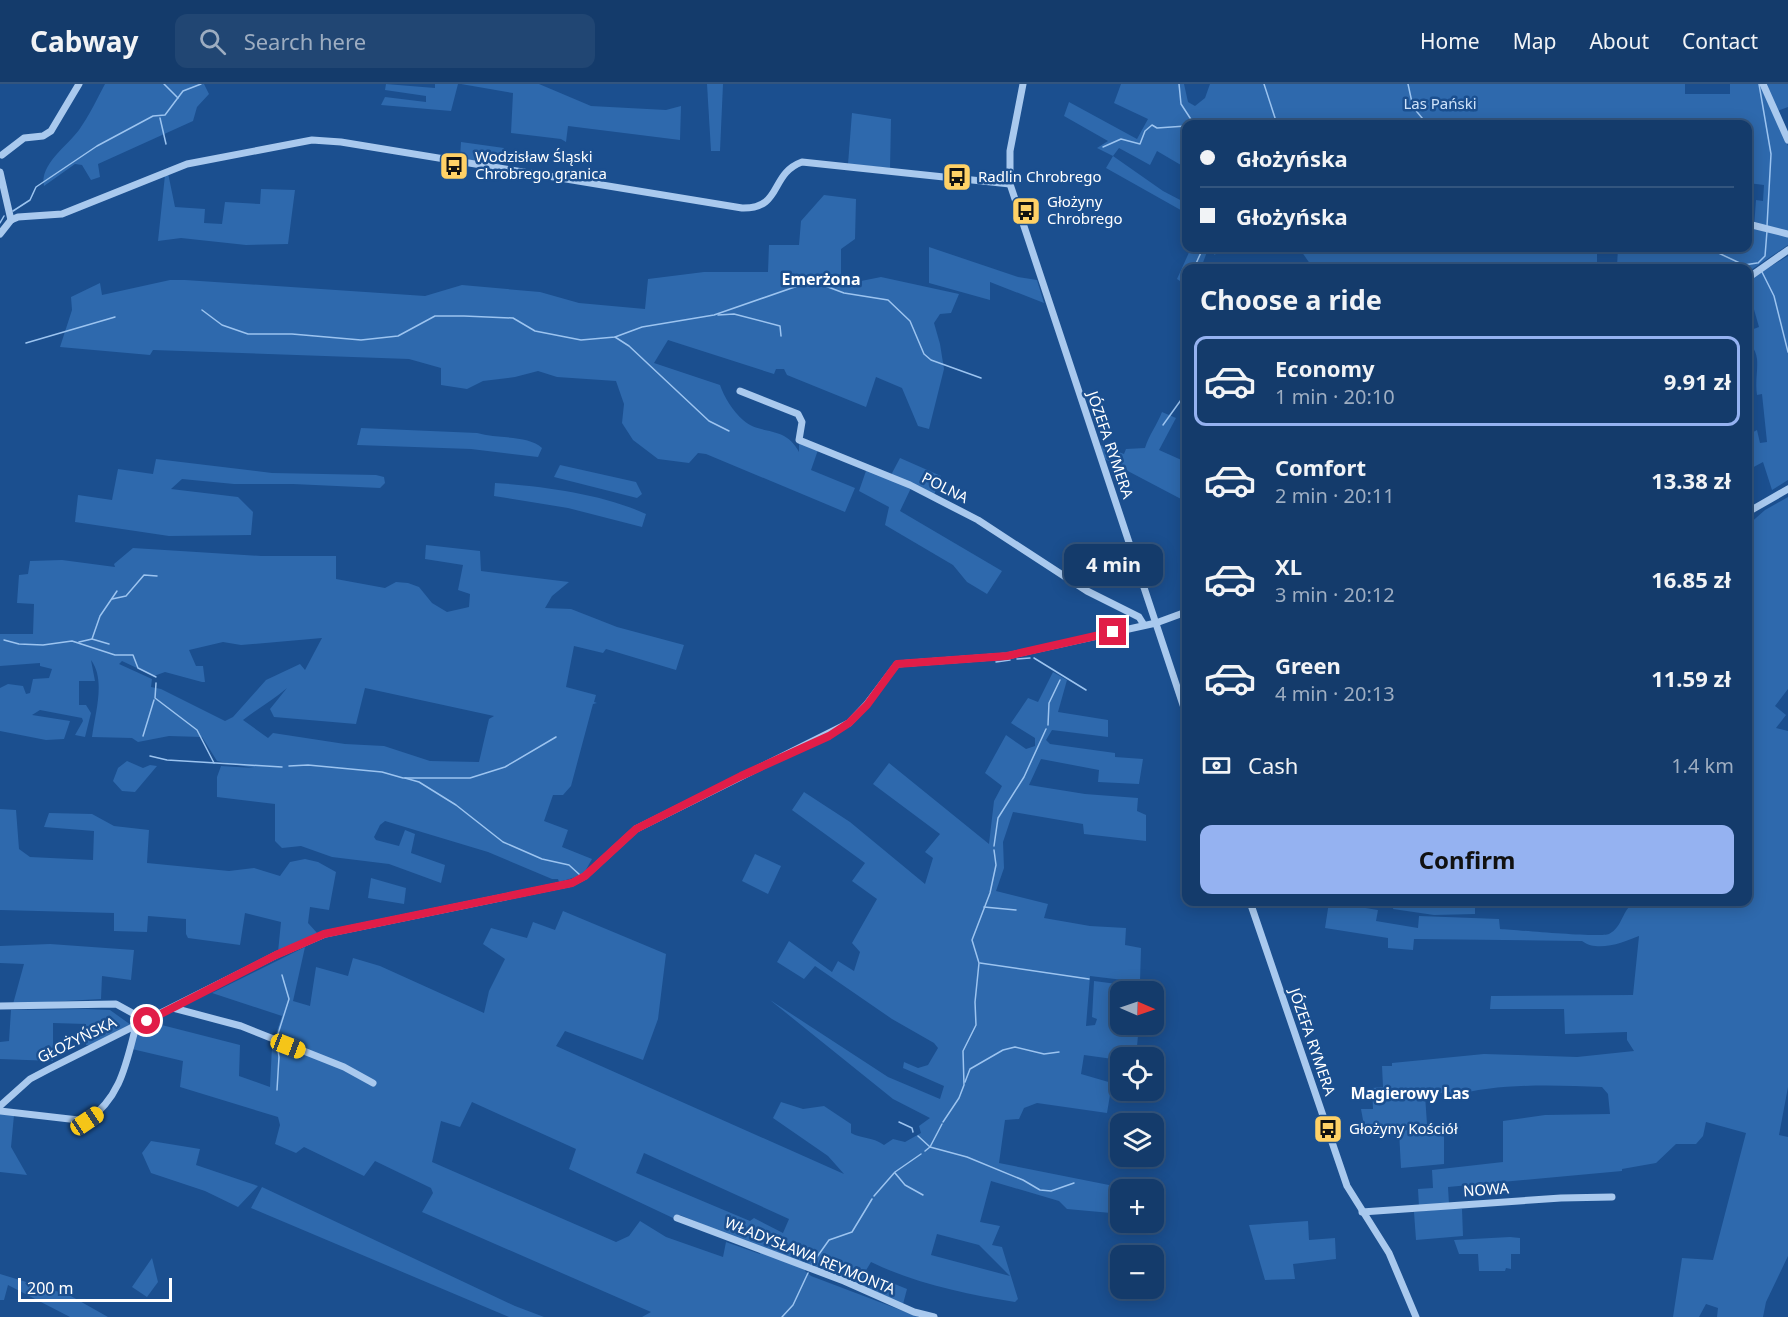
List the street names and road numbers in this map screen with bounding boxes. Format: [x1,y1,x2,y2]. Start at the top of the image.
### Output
street label: JÓZEFA RYMERA [1083,386,1139,501]
street label: POLNA [919,467,972,507]
street label: JÓZEFA RYMERA [1285,983,1341,1098]
street label: GŁOŻYŃSKA [34,1011,120,1067]
street label: NOWA [1462,1177,1510,1201]
street label: WŁADYSŁAWA REYMONTA [722,1212,899,1299]

